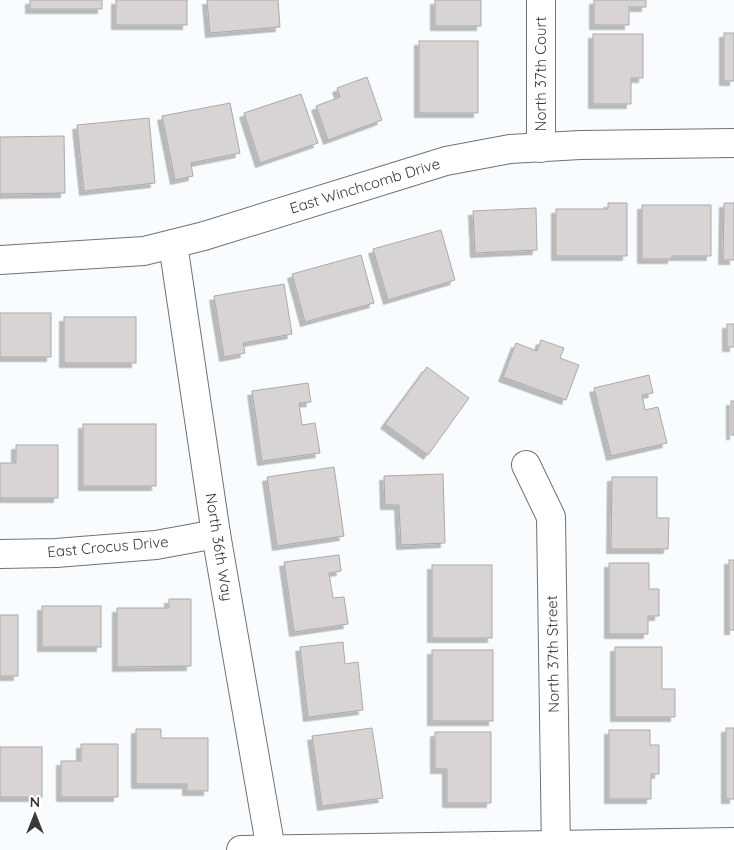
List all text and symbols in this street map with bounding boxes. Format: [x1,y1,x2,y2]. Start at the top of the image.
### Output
street label: North 37th Court [531,17,550,131]
street label: East Winchcomb Drive [287,154,442,217]
street label: North 36th Way [202,492,237,602]
street label: East Crocus Drive [47,532,169,561]
street label: North 37th Street [542,595,563,713]
north arrow [10,790,60,840]
text: N [30,793,40,811]

